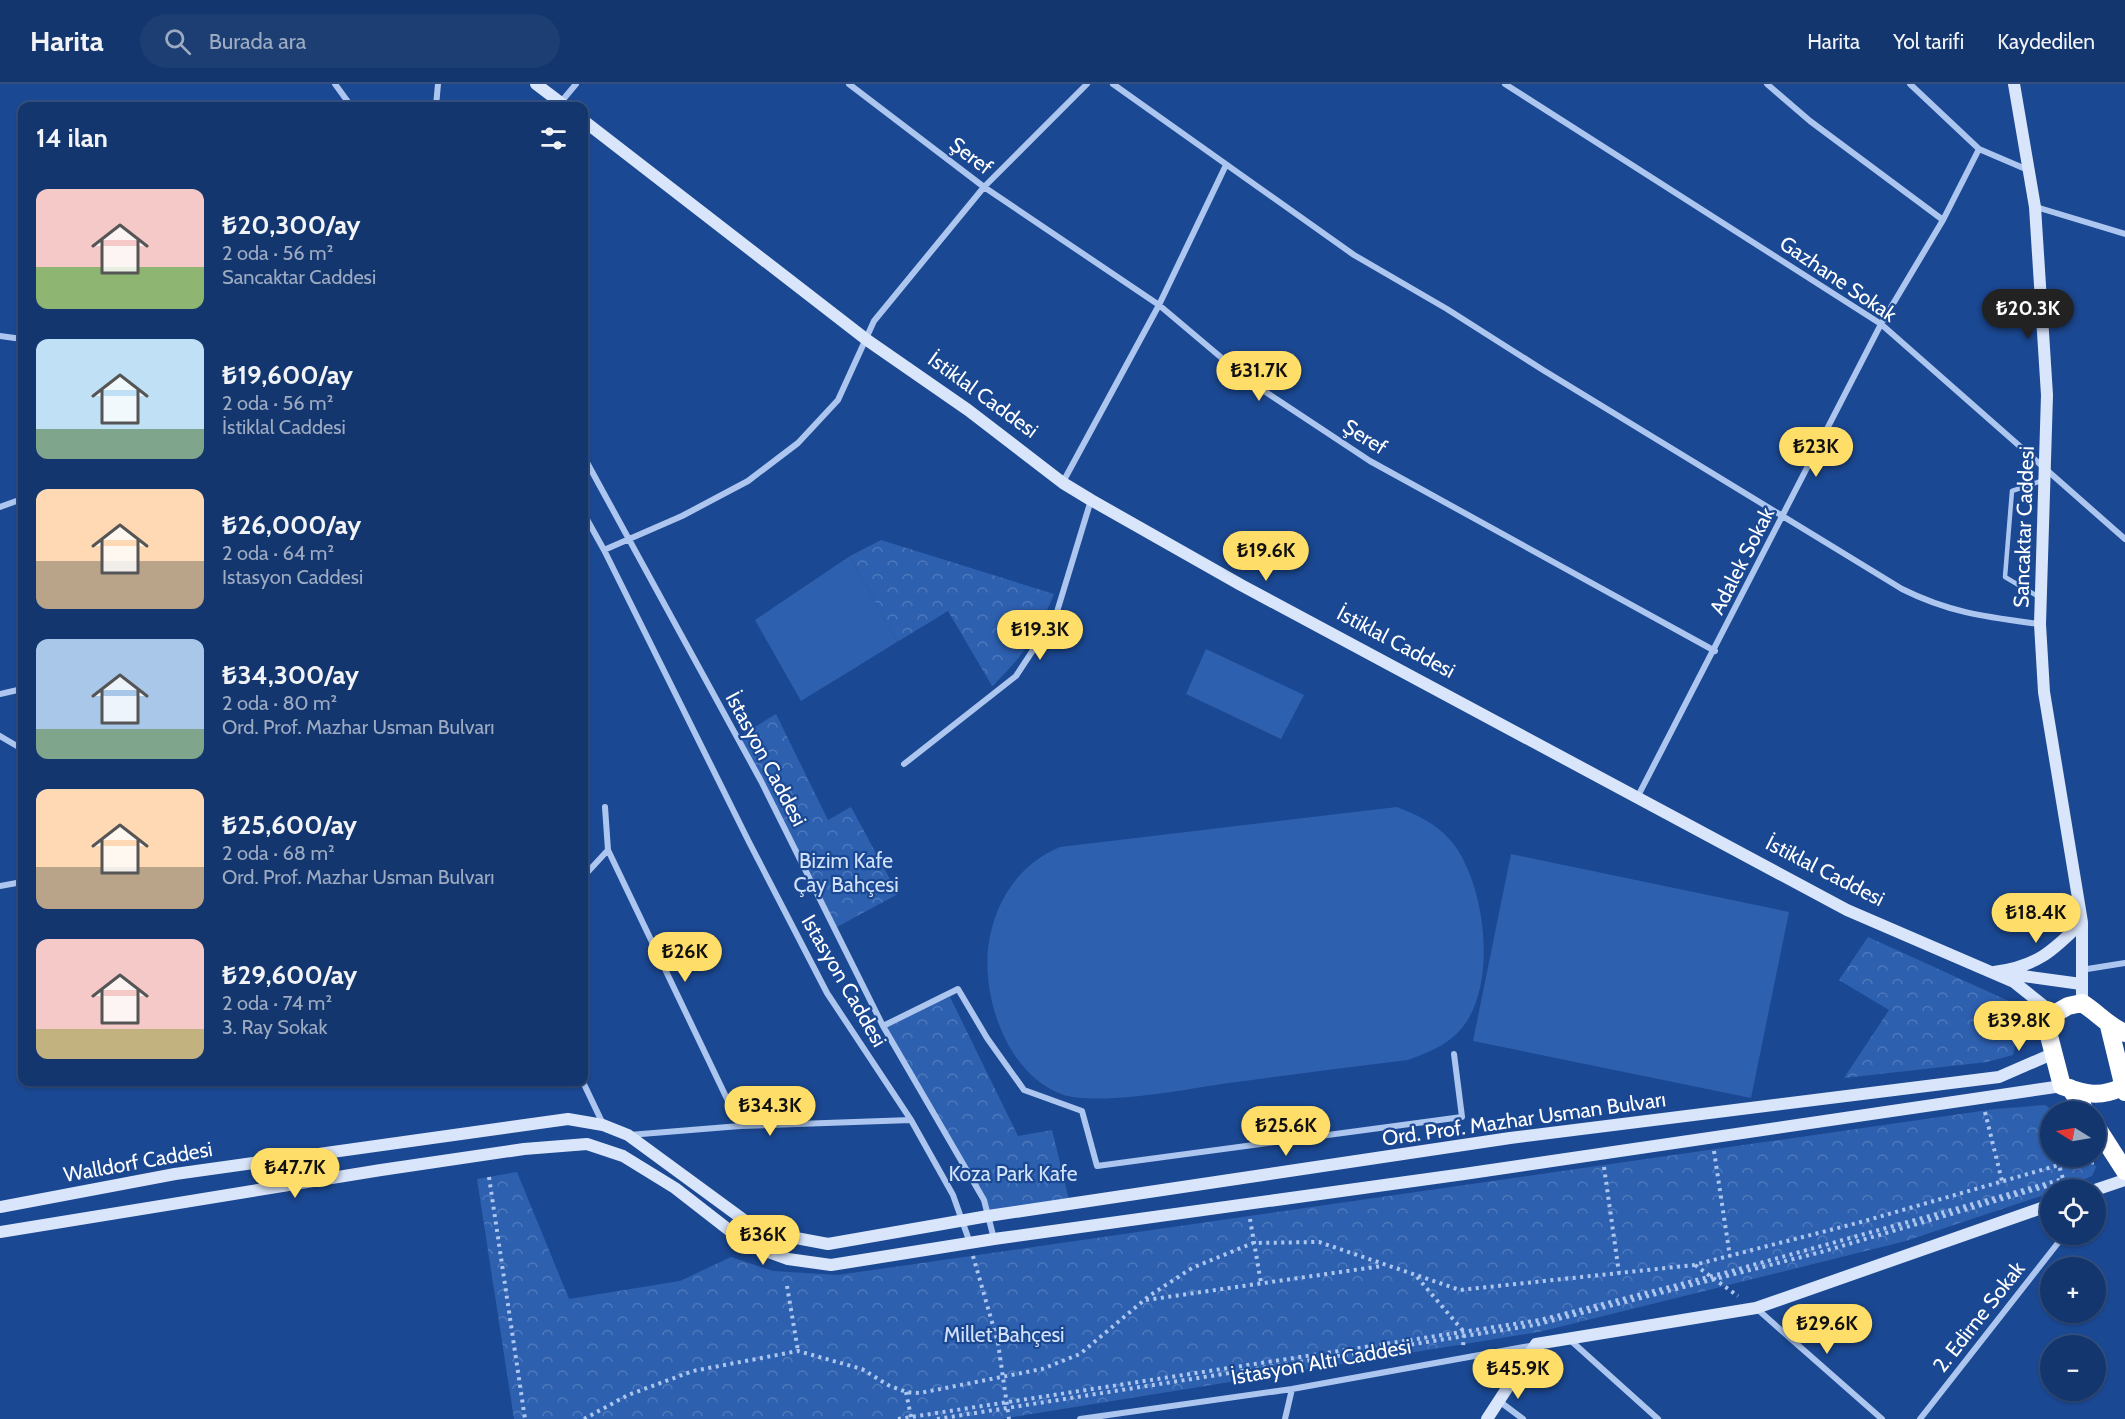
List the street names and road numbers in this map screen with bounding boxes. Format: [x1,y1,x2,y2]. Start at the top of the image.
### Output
street label: Şeref [945,131,998,180]
street label: Gazhane Sokak [1775,230,1902,327]
street label: İstiklal Caddesi [923,346,1043,443]
street label: Şeref [1339,413,1392,460]
street label: Sancaktar Caddesi [2008,446,2039,608]
street label: Adalek Sokak [1704,503,1779,618]
street label: İstiklal Caddesi [1333,600,1459,683]
street label: İstasyon Caddesi [721,687,812,830]
street label: İstiklal Caddesi [1762,830,1889,911]
street label: Istasyon Caddesi [797,910,892,1051]
street label: Ord. Prof. Mazhar Usman Bulvarı [1380,1086,1667,1151]
street label: Walldorf Caddesi [62,1136,214,1187]
street label: 2. Edirne Sokak [1928,1256,2030,1377]
street label: İstasyon Altı Caddesi [1229,1333,1413,1390]

